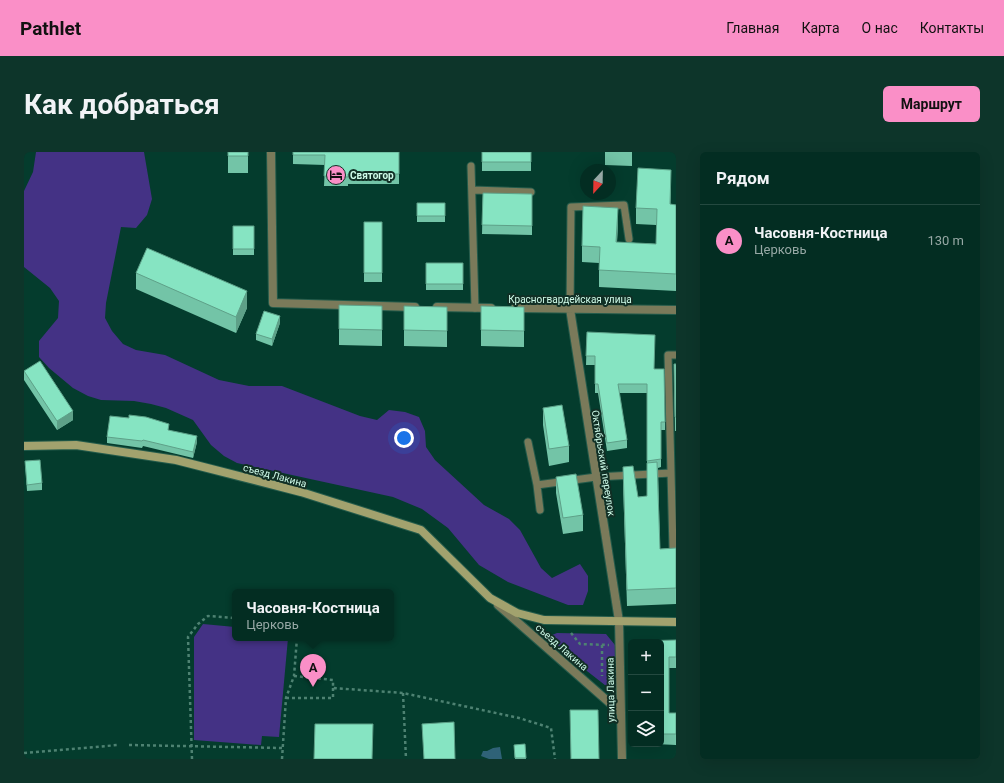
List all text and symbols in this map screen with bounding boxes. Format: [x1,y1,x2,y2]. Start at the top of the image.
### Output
text: Pathlet [20,17,81,40]
text: Главная [726,20,779,36]
text: Карта [801,20,840,36]
text: О нас [862,20,898,36]
text: Контакты [920,20,984,36]
button: Маршрут [883,86,980,122]
text: Как добраться [24,88,220,121]
hotel icon: Святогор [325,164,347,186]
north arrow [580,164,616,200]
text: Рядом [716,168,770,188]
place label: Святогор [350,170,394,181]
text: Часовня-Костница [754,224,888,242]
text: A [725,233,733,248]
text: 130 m [927,233,964,248]
text: Церковь [754,242,807,257]
street label: Красногвардейская улица [508,294,632,305]
street label: Октябрьский переулок [590,409,617,517]
your location [394,428,414,448]
street label: съезд Лакина [242,462,308,489]
popup [232,589,394,641]
text: Часовня-Костница [246,599,380,617]
text: Церковь [246,617,299,632]
street label: съезд Лакина [533,622,590,673]
map controls [628,639,664,747]
button: + [628,639,664,675]
pin: A [300,654,326,687]
street label: улица Лакина [604,657,617,723]
button: − [628,675,664,711]
button: layers [628,711,664,747]

